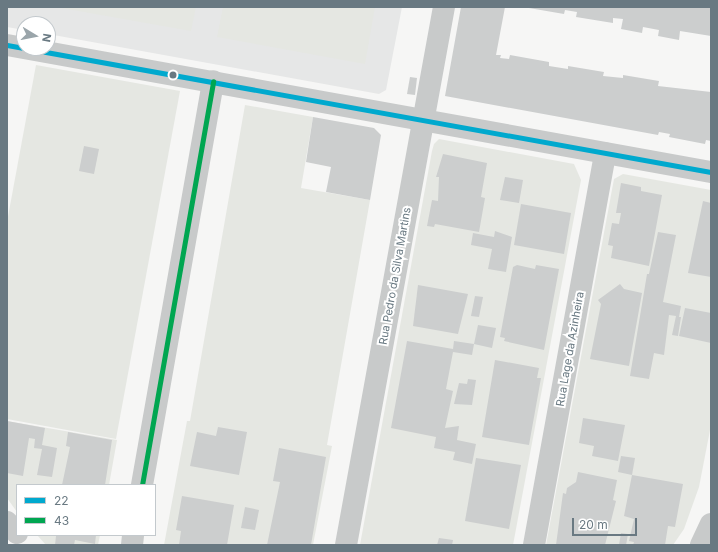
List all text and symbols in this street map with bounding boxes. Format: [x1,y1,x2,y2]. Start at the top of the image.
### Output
north arrow [16,16,56,56]
text: N [39,33,54,43]
unlabelled marker [168,70,178,80]
street label: Rua Pedro da Silva Martins [376,206,414,346]
street label: Rua Lage da Azinheira [553,291,587,407]
legend [16,484,156,536]
text: 22 [54,493,69,508]
scale bar [574,510,639,536]
text: 43 [54,513,69,528]
text: 20 m [579,517,608,532]

